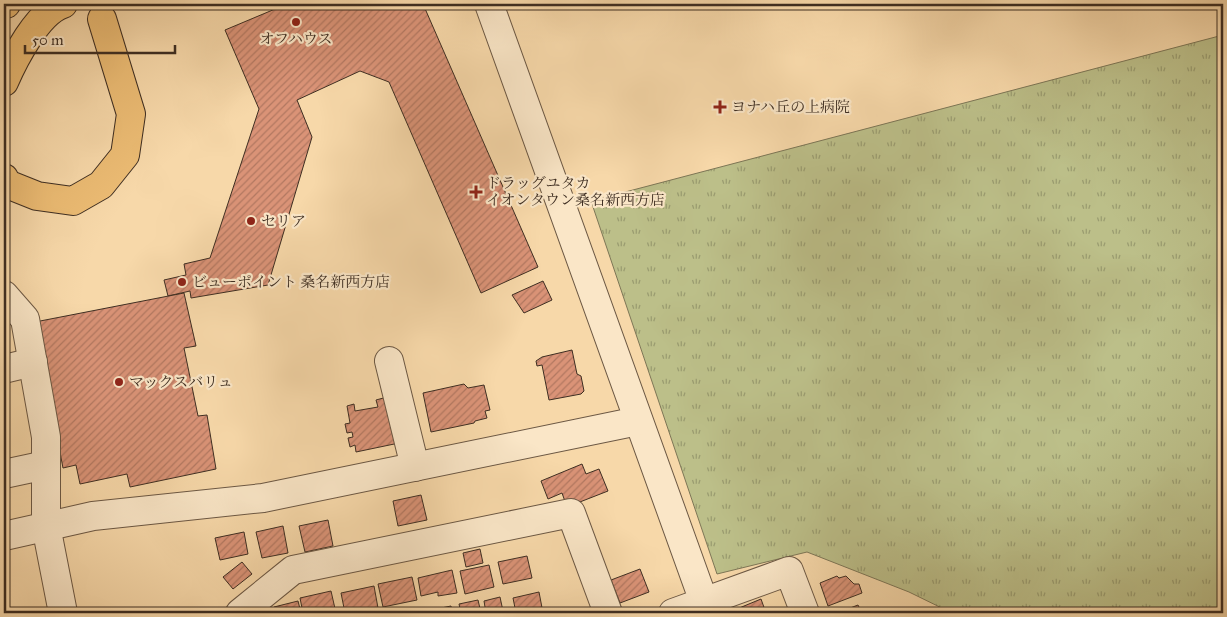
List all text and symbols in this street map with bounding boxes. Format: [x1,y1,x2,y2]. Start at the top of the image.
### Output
marker: オフハウス [290,16,302,28]
scale bar [25,22,175,54]
place label: オフハウス [260,30,332,48]
text: 50 m [32,31,64,49]
place label: ヨナハ丘の上病院 [731,98,850,116]
marker: ヨナハ丘の上病院 [713,100,727,114]
place label: ドラッグユタカ イオンタウン桑名新西方店 [486,174,665,209]
marker: ドラッグユタカ イオンタウン桑名新西方店 [470,186,482,198]
place label: セリア [261,212,306,230]
marker: セリア [245,215,257,227]
place label: ビューポイント 桑名新西方店 [192,273,390,291]
marker: ビューポイント 桑名新西方店 [176,276,188,288]
place label: マックスバリュ [129,373,233,391]
marker: マックスバリュ [113,376,125,388]

